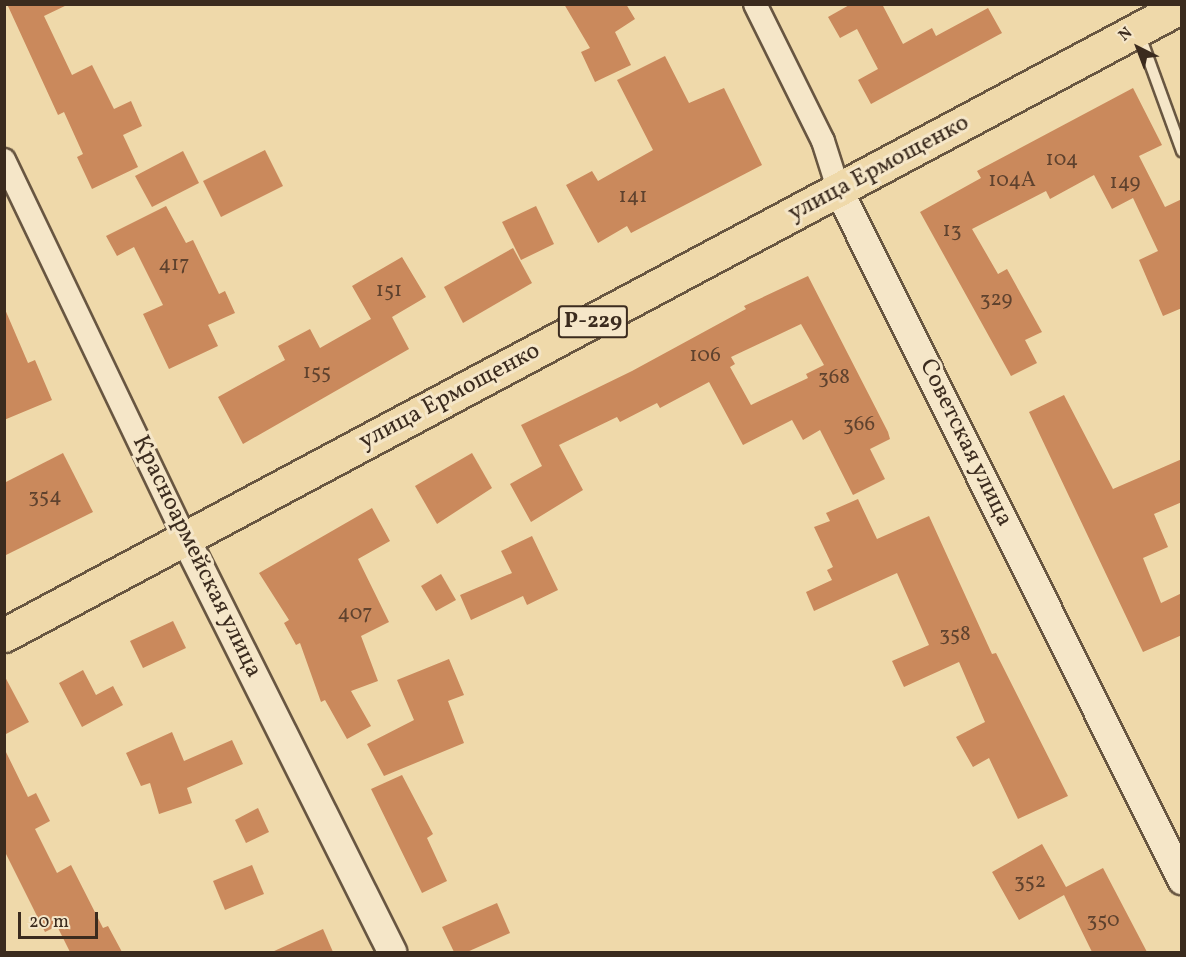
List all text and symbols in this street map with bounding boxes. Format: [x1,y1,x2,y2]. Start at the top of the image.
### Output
north arrow [1108,18,1168,78]
text: N [1114,23,1138,47]
street label: улица Ермощенко [784,109,974,229]
house number: 104 [1046,147,1078,173]
house number: 104А [988,168,1036,194]
house number: 149 [1110,170,1140,196]
house number: 141 [619,184,647,210]
house number: 13 [943,218,961,244]
house number: 417 [159,252,189,278]
house number: 151 [376,278,402,304]
house number: 329 [980,287,1012,313]
road number: Р-229 [557,303,629,341]
street label: улица Ермощенко [355,337,545,457]
house number: 106 [689,343,721,369]
street label: Советская улица [912,354,1018,532]
house number: 155 [303,360,331,386]
house number: 368 [818,365,850,391]
house number: 366 [843,412,875,438]
street label: Красноармейская улица [125,431,267,683]
house number: 354 [28,484,62,510]
house number: 407 [338,601,372,627]
house number: 358 [939,622,971,648]
house number: 352 [1014,869,1046,895]
scale bar [21,900,100,938]
house number: 350 [1086,908,1120,934]
text: 20 m [29,910,69,935]

